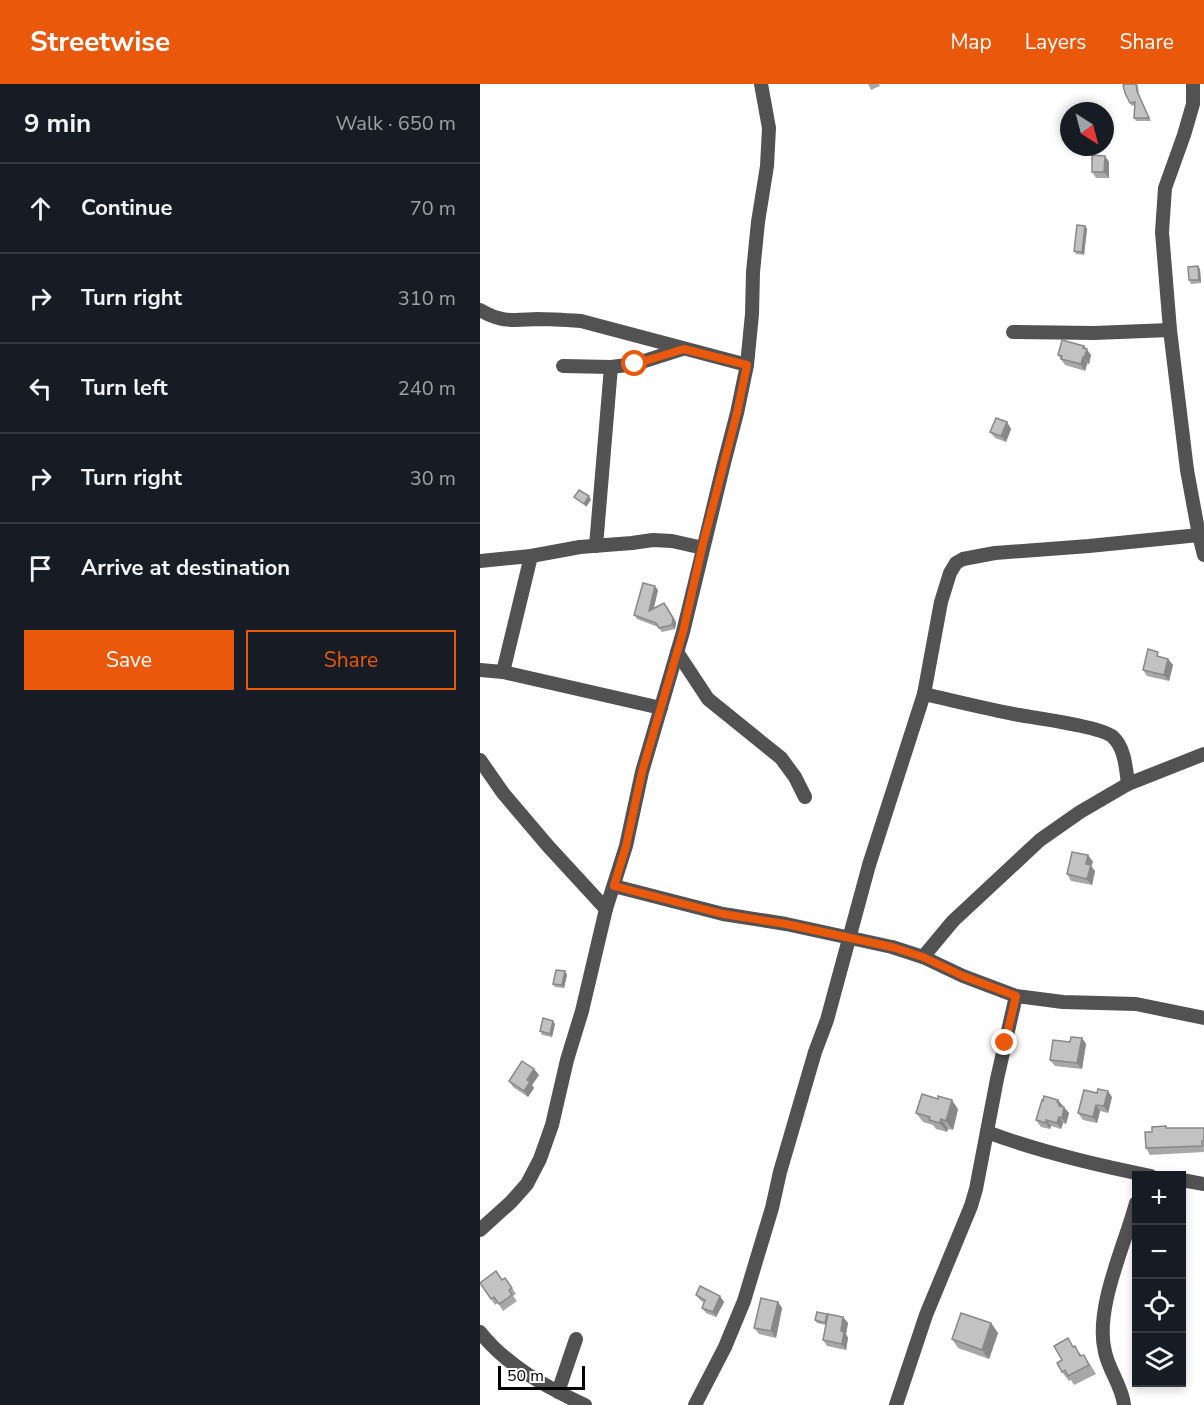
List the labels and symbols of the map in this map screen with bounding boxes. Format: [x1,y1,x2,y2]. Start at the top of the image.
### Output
north arrow [1060,102,1114,156]
route start [621,350,647,376]
route end [991,1029,1017,1055]
scale bar [498,1363,585,1390]

